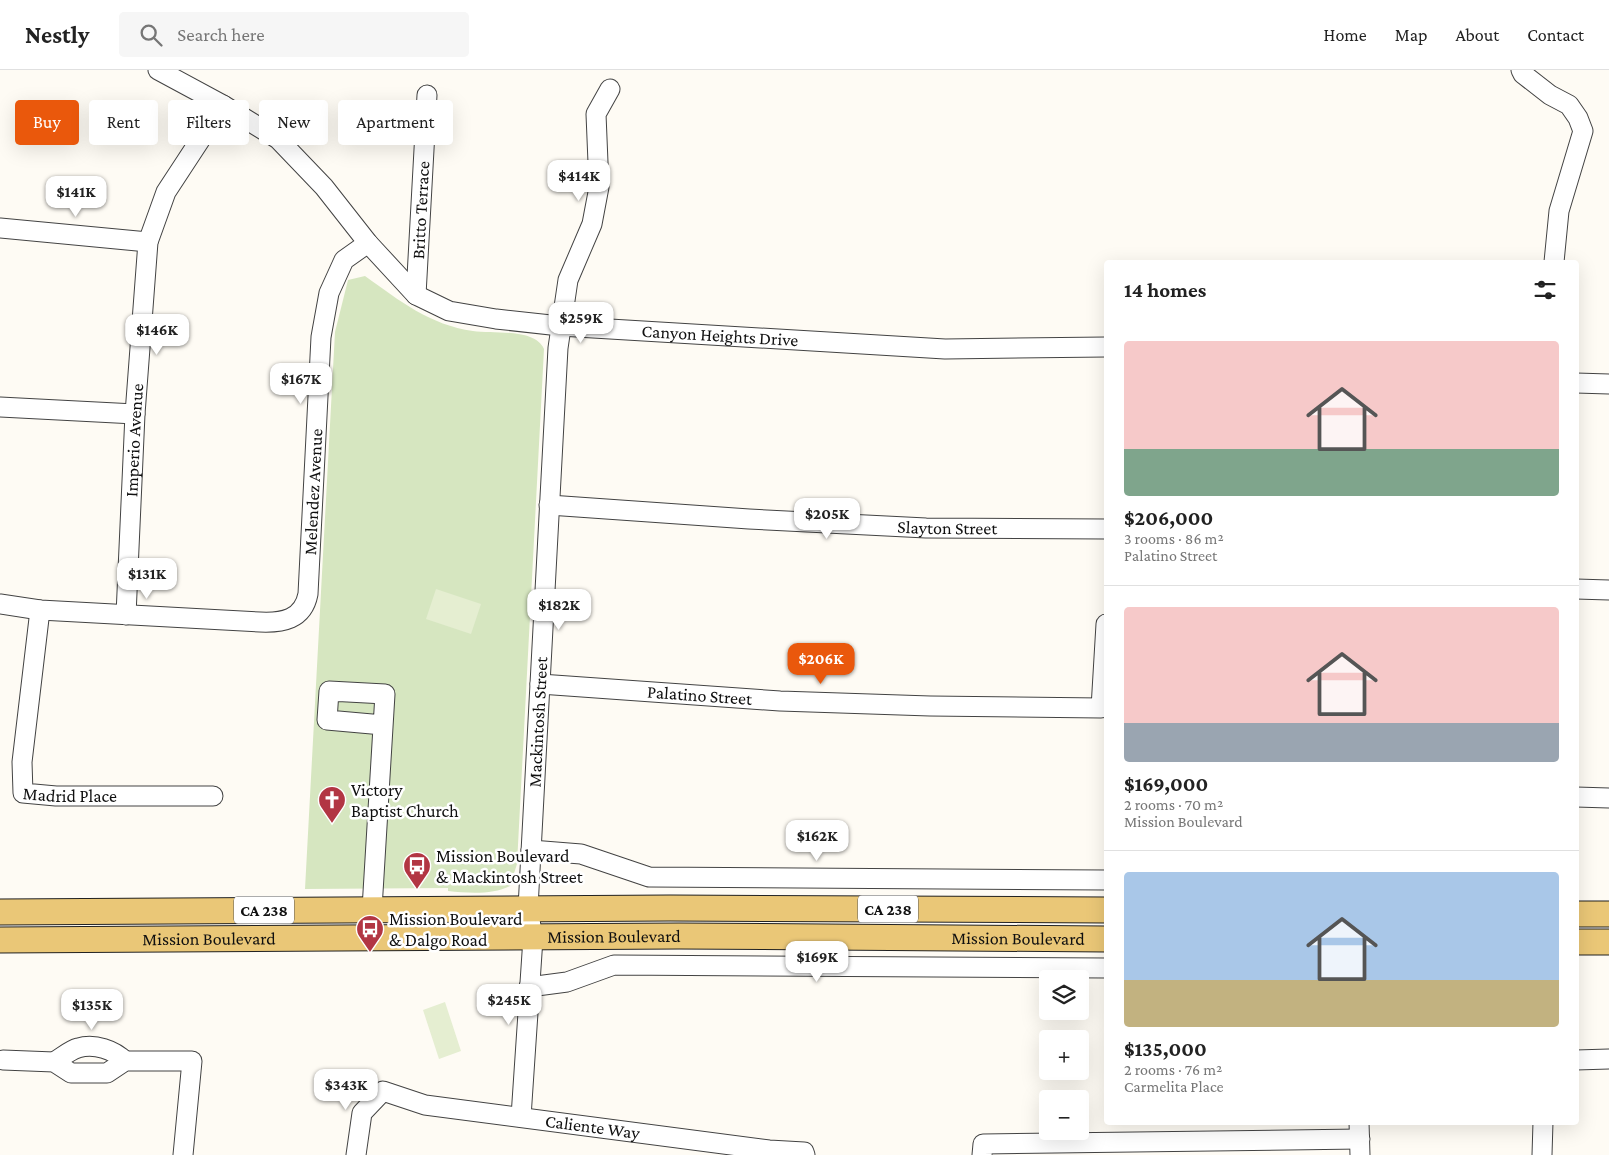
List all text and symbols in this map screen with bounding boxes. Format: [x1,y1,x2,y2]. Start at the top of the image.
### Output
search box [119,12,469,57]
text: Nestly [25,21,89,48]
icon: search [137,21,165,49]
text: Search here [177,24,265,45]
text: Home [1324,25,1367,45]
text: Map [1395,25,1427,45]
text: About [1455,25,1499,45]
text: Contact [1527,25,1584,45]
chip: Buy [15,100,79,145]
chip: Rent [89,100,158,145]
chip: Filters [168,100,249,145]
chip: New [259,100,328,145]
chip: Apartment [338,100,453,145]
street label: Britto Terrace [408,160,433,260]
pin: $414K [544,160,614,202]
text: $414K [558,167,600,184]
pin: $141K [41,176,111,218]
text: $141K [57,183,95,200]
icon: filters [1531,276,1559,304]
text: 14 homes [1124,278,1206,302]
pin: $259K [546,302,616,344]
text: $259K [560,309,602,326]
pin: $146K [122,314,192,356]
text: $146K [136,321,178,338]
street label: Canyon Heights Drive [641,321,799,350]
pin: $167K [266,362,336,405]
text: $167K [281,370,321,387]
icon: home [1297,374,1387,464]
street label: Imperio Avenue [121,383,147,497]
street label: Melendez Avenue [300,428,326,556]
pin: $205K [792,498,862,540]
text: $205K [805,505,849,522]
text: $206,000 [1124,506,1213,530]
street label: Slayton Street [897,517,998,538]
text: 3 rooms · 86 m² [1124,530,1224,547]
text: Palatino Street [1124,547,1217,564]
pin: $131K [112,558,182,600]
text: $131K [128,565,166,582]
pin: $182K [524,588,594,631]
text: $182K [538,596,580,613]
icon: home [1297,639,1387,729]
pin: $206K [786,642,856,685]
text: $206K [799,650,843,667]
street label: Mackintosh Street [524,655,551,788]
street label: Palatino Street [646,682,754,709]
text: $169,000 [1124,772,1208,796]
place label: Victory Baptist Church [351,780,459,821]
street label: Madrid Place [22,783,117,806]
church icon: Victory Baptist Church [317,785,347,824]
text: 2 rooms · 70 m² [1124,796,1223,813]
text: Mission Boulevard [1124,813,1243,830]
pin: $162K [782,820,852,862]
text: $162K [797,827,837,844]
place label: Mission Boulevard & Mackintosh Street [436,846,584,887]
bus stop icon: Mission Boulevard & Mackintosh Street [402,851,432,890]
road number: CA 238 [234,896,294,924]
road number: CA 238 [858,896,918,922]
icon: home [1297,904,1387,994]
place label: Mission Boulevard & Dalgo Road [389,909,523,950]
bus stop icon: Mission Boulevard & Dalgo Road [355,914,385,953]
street label: Mission Boulevard [547,926,681,947]
street label: Mission Boulevard [142,928,276,949]
street label: Mission Boulevard [951,928,1085,949]
pin: $169K [782,940,852,983]
text: $169K [796,948,838,965]
map controls [1039,970,1089,1140]
button: layers [1039,970,1089,1020]
pin: $245K [474,984,544,1026]
pin: $135K [57,988,127,1031]
text: $245K [488,991,530,1008]
text: $135K [72,996,112,1013]
button: + [1039,1030,1089,1080]
text: $135,000 [1124,1037,1207,1061]
text: 2 rooms · 76 m² [1124,1061,1222,1078]
pin: $343K [311,1068,381,1111]
text: $343K [325,1076,367,1093]
text: Carmelita Place [1124,1078,1224,1095]
button: − [1039,1090,1089,1140]
street label: Caliente Way [544,1111,642,1143]

